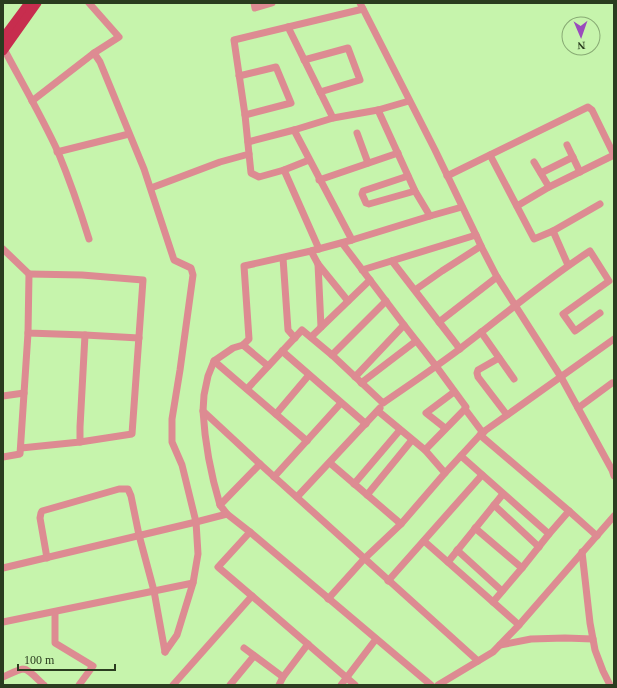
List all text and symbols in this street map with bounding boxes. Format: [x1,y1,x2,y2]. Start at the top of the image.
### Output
north arrow [561,16,601,56]
text: N [577,40,586,52]
scale bar [18,646,115,672]
text: 100 m [24,653,55,667]

